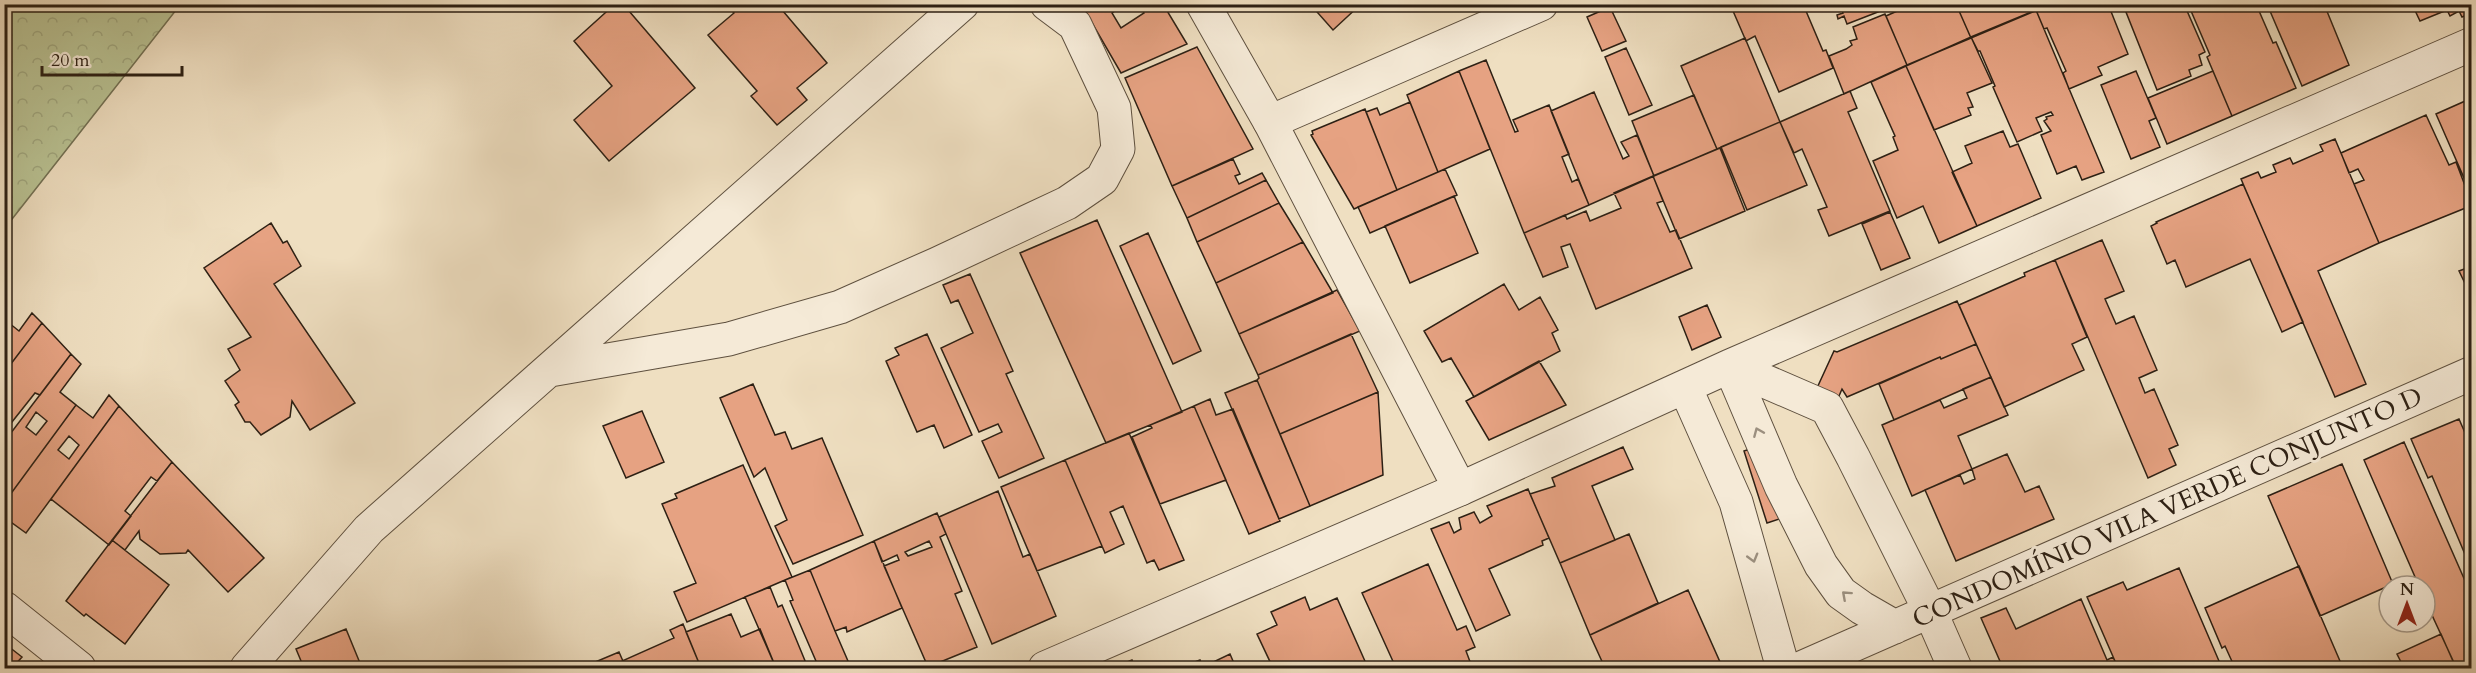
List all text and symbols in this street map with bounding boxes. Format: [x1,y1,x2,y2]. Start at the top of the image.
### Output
scale bar [42,39,182,77]
text: 20 m [51,48,90,73]
street label: CONDOMÍNIO VILA VERDE CONJUNTO D [1907,380,2427,634]
one-way arrow [1753,428,1765,439]
one-way arrow [1746,552,1758,563]
north arrow [2377,574,2437,634]
one-way arrow [1842,591,1853,602]

